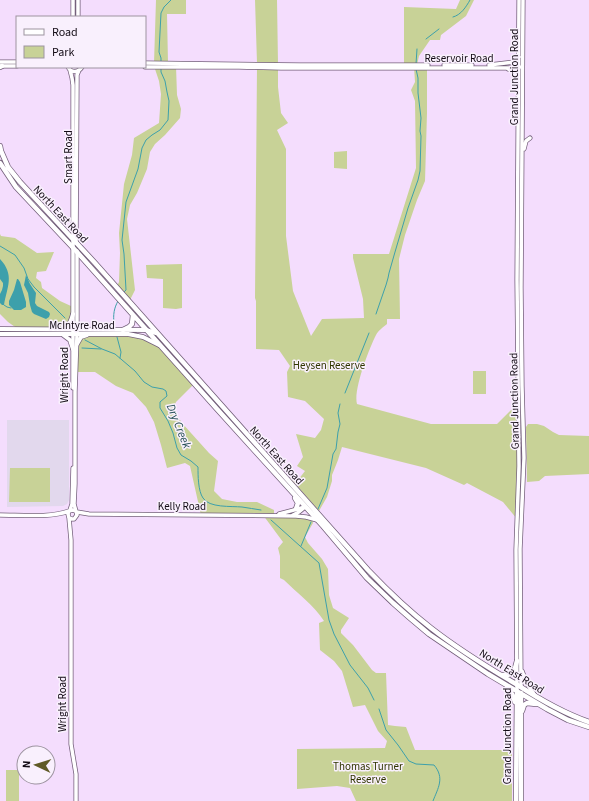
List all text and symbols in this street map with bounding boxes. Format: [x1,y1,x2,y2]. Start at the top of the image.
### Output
legend [16,16,146,68]
text: Road [52,24,78,41]
street label: Grand Junction Road [507,29,522,125]
text: Park [52,44,74,61]
street label: Reservoir Road [424,51,494,66]
street label: Smart Road [61,130,76,184]
street label: North East Road [30,182,91,247]
street label: McIntyre Road [49,318,115,333]
street label: Wright Road [57,347,72,403]
street label: Grand Junction Road [506,353,523,449]
park label: Heysen Reserve [293,358,366,373]
water label: Dry Creek [162,401,195,451]
street label: North East Road [246,423,307,488]
street label: Kelly Road [158,499,206,514]
street label: North East Road [476,645,547,697]
street label: Wright Road [55,676,70,732]
street label: Grand Junction Road [500,688,515,784]
north arrow [16,745,56,785]
park label: Thomas Turner Reserve [333,759,403,787]
text: N [19,760,34,769]

